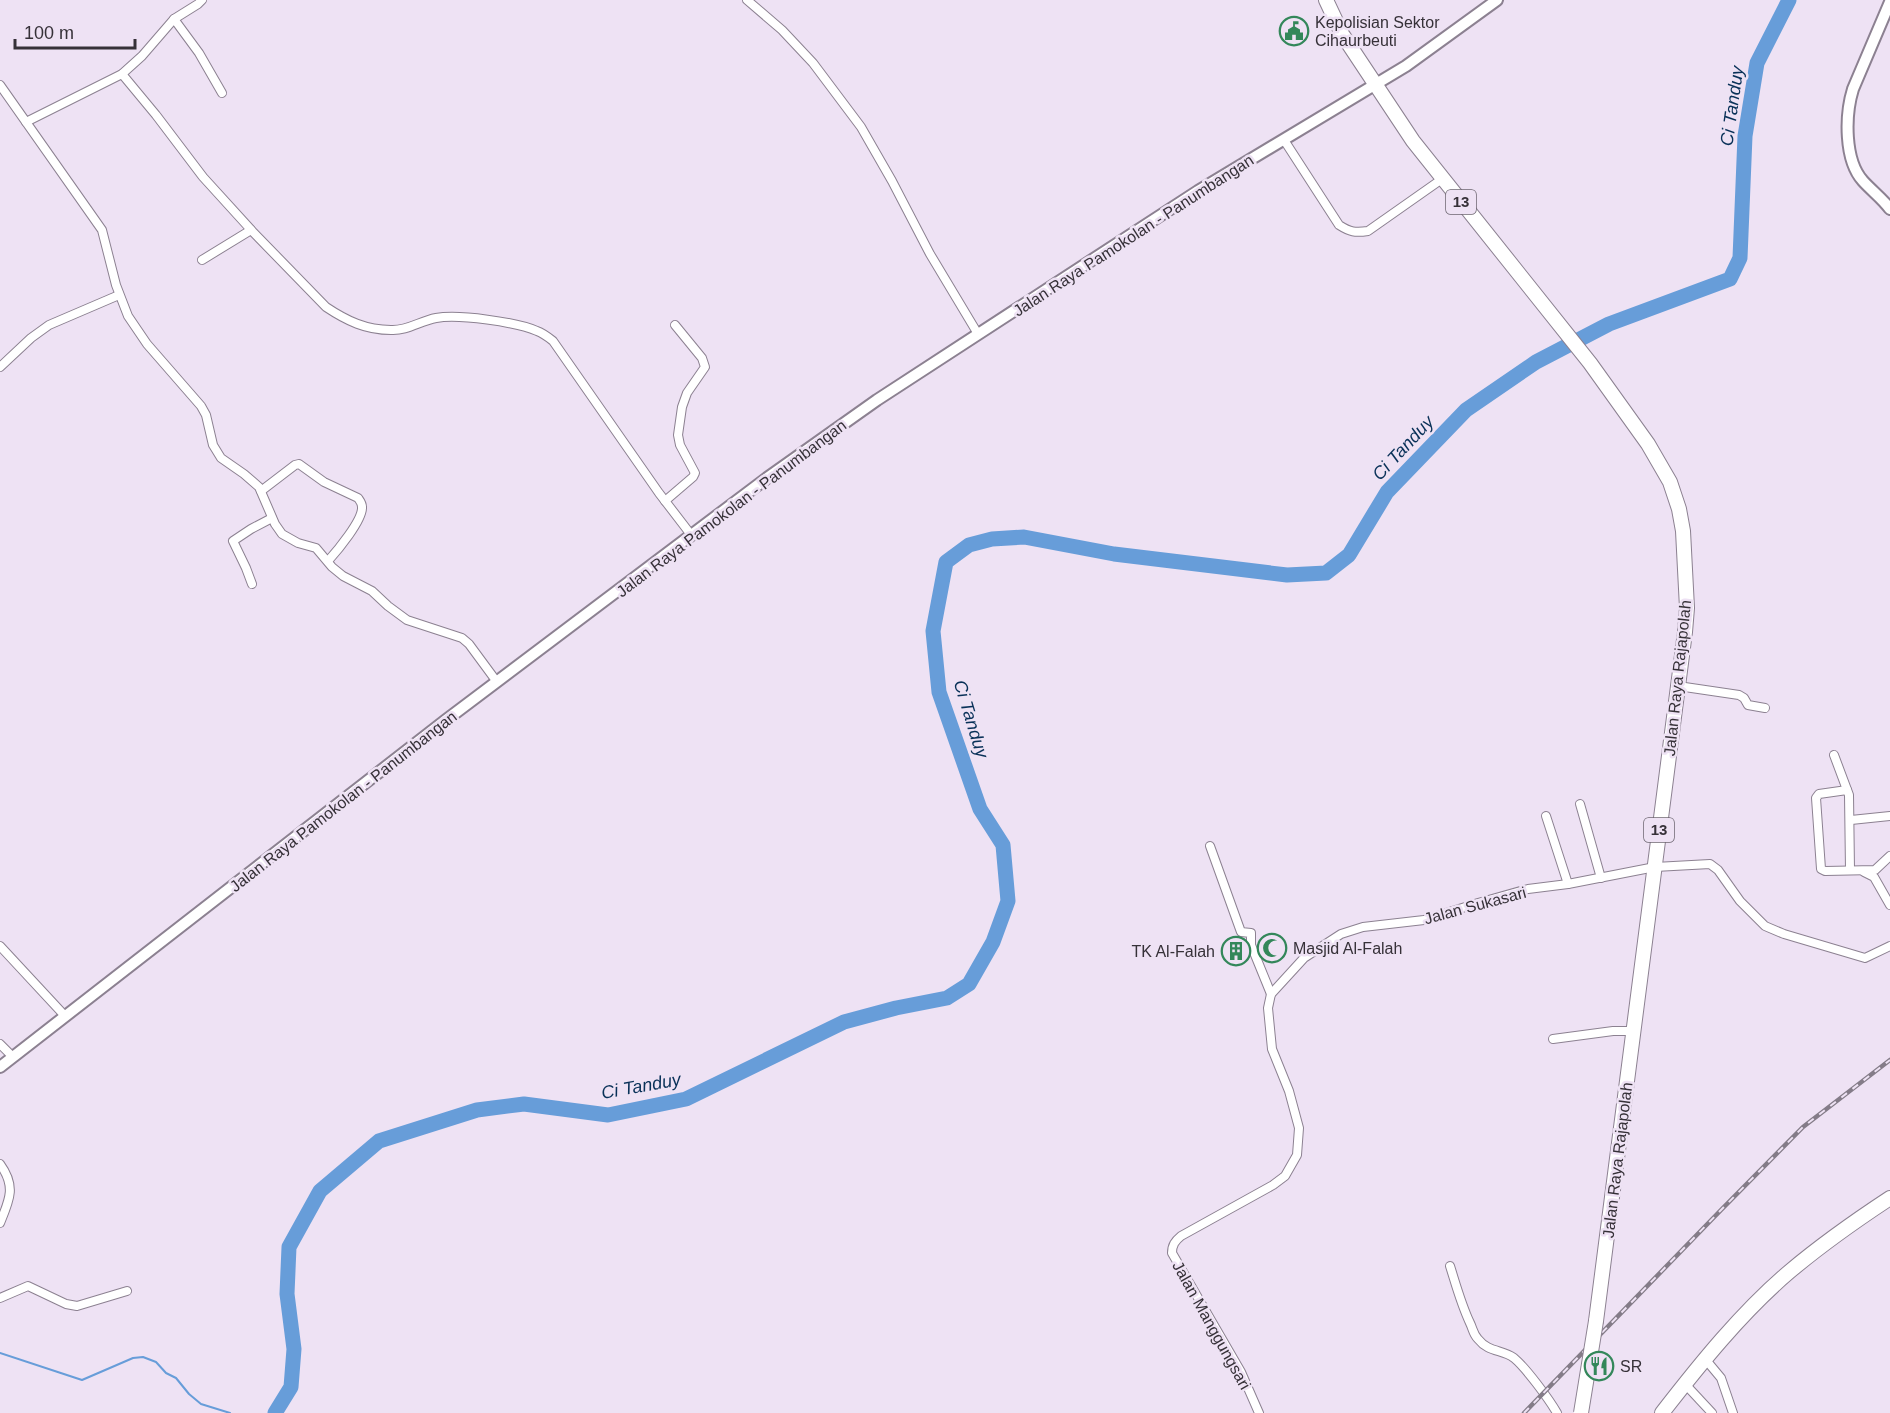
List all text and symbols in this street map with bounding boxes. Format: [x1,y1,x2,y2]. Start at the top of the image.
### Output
scale bar [15,12,135,50]
place label: Kepolisian Sektor Cihaurbeuti [1315,14,1440,49]
public building icon: Kepolisian Sektor Cihaurbeuti [1278,15,1310,47]
text: 100 m [24,23,74,43]
water label: Ci Tanduy [1717,64,1748,147]
street label: Jalan Raya Pamokolan - Panumbangan [1010,151,1257,320]
road number: 13 [1446,190,1476,214]
water label: Ci Tanduy [1368,411,1438,484]
street label: Jalan Raya Pamokolan - Panumbangan [613,417,849,600]
street label: Jalan Raya Rajapolah [1661,599,1694,757]
water label: Ci Tanduy [950,678,993,761]
street label: Jalan Raya Pamokolan - Panumbangan [227,708,460,895]
road number: 13 [1644,818,1674,842]
street label: Jalan Sukasari [1422,884,1528,927]
mosque icon: Masjid Al-Falah [1256,932,1288,964]
building icon: TK Al-Falah [1220,935,1252,967]
place label: Masjid Al-Falah [1293,940,1402,957]
place label: TK Al-Falah [1131,943,1215,960]
water label: Ci Tanduy [600,1069,683,1103]
street label: Jalan Raya Rajapolah [1600,1081,1635,1239]
street label: Jalan Manggungsari [1169,1258,1254,1392]
restaurant icon: SR [1583,1350,1615,1382]
place label: SR [1620,1358,1642,1375]

